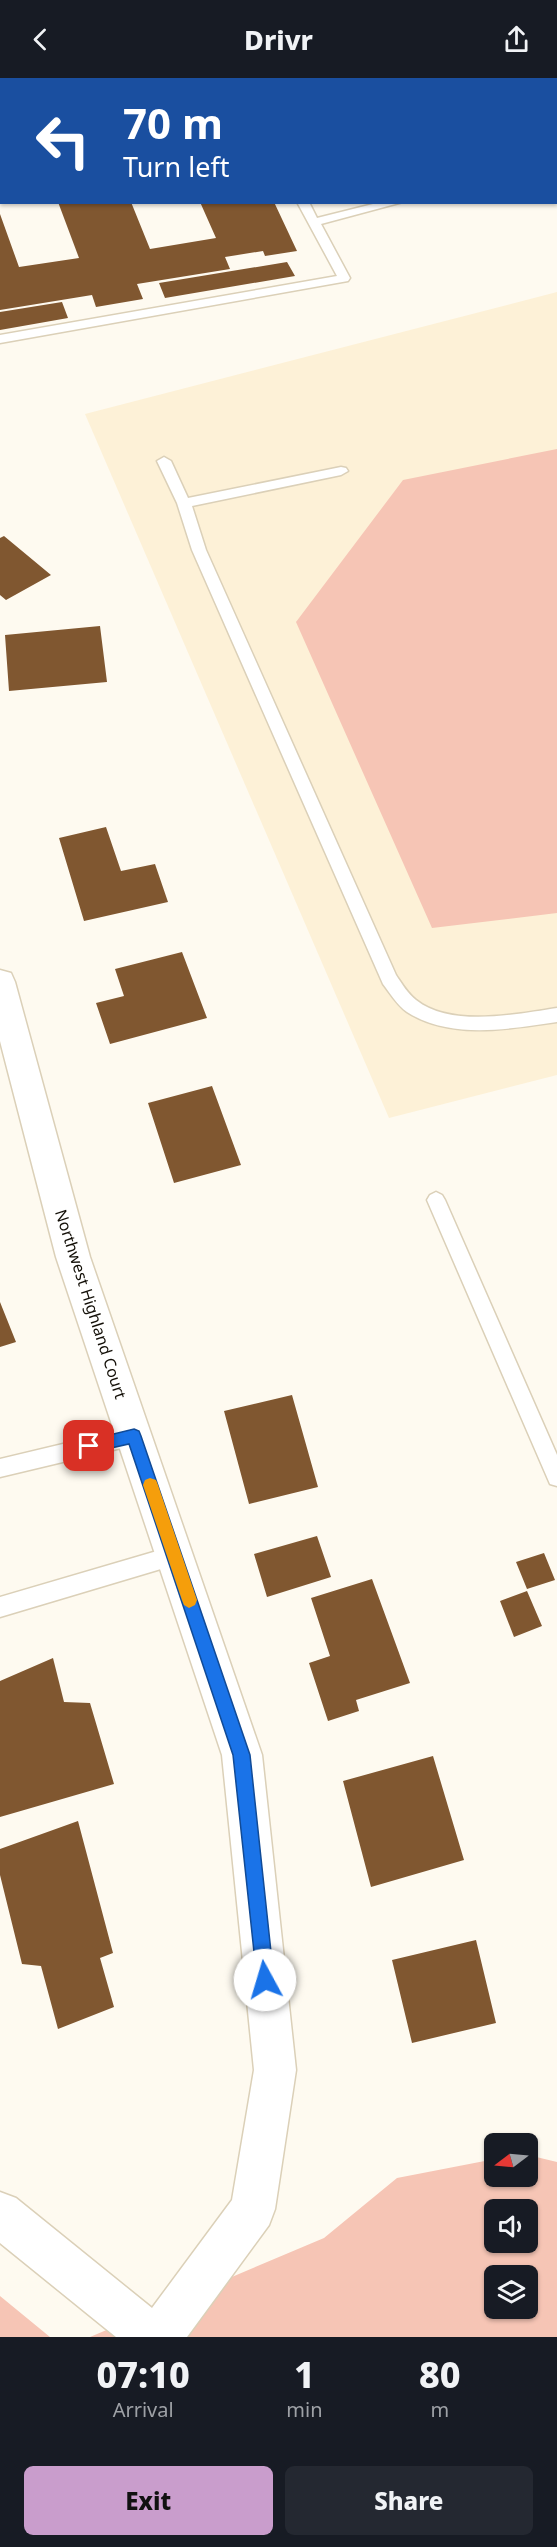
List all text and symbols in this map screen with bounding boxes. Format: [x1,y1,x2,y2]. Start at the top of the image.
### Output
text: Drivr [244,21,313,58]
icon: back [24,23,57,56]
icon: share [500,23,533,56]
text: 70 m [123,94,223,151]
icon: left [24,102,102,180]
text: Turn left [123,148,229,185]
street label: Northwest Highland Court [50,1206,132,1402]
pin [63,1420,114,1471]
icon: arrive [72,1429,105,1462]
position arrow [233,1948,297,2012]
north arrow [484,2133,538,2187]
map controls [484,2133,538,2319]
button: sound [484,2199,538,2253]
button: layers [484,2265,538,2319]
text: 07:10 [96,2350,190,2399]
text: 1 [294,2350,315,2399]
text: 80 [419,2350,461,2399]
text: Arrival [113,2396,174,2423]
text: min [286,2396,323,2423]
text: m [430,2396,449,2423]
button: Exit [24,2466,273,2535]
button: Share [285,2466,533,2535]

